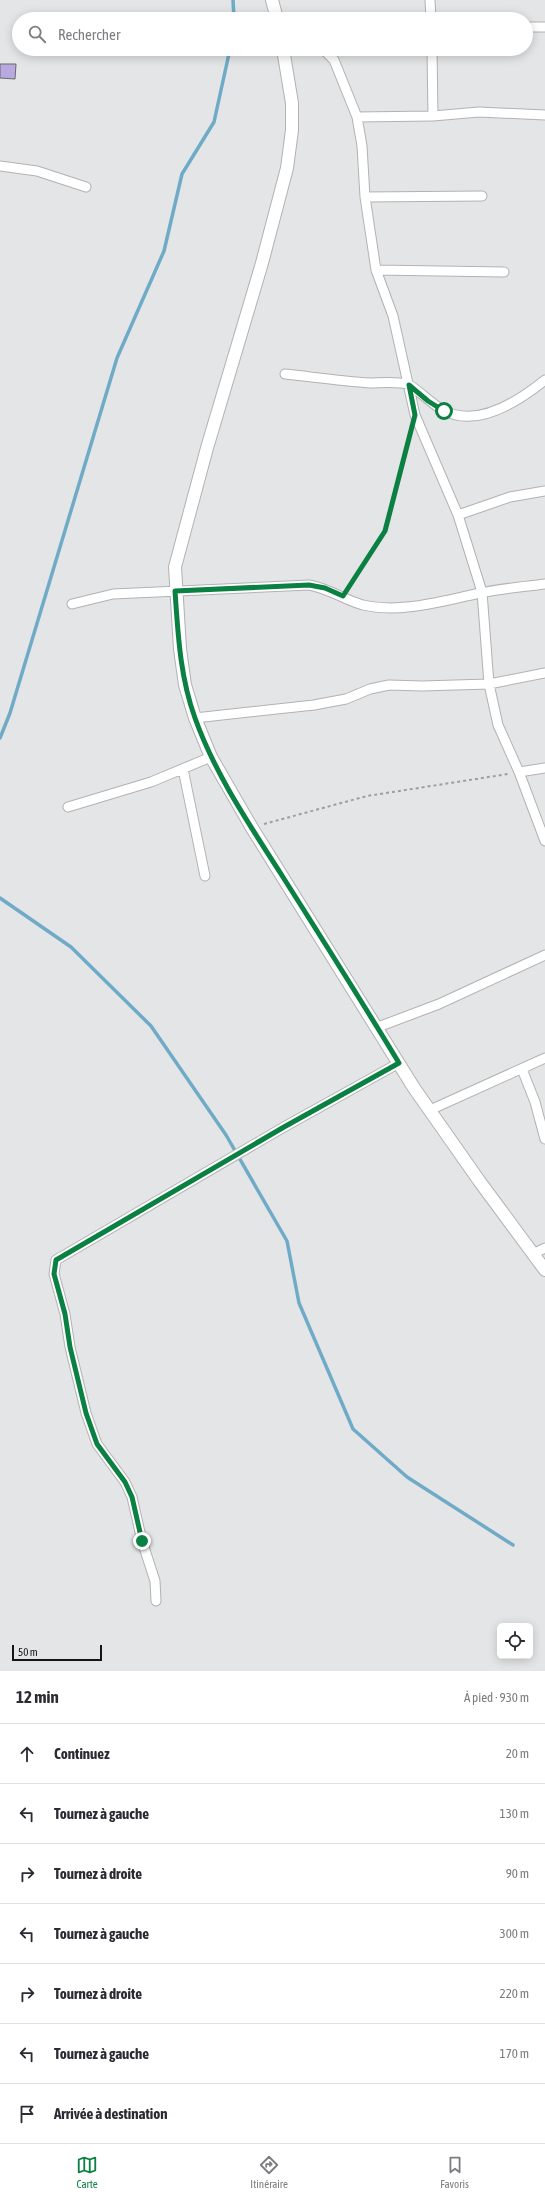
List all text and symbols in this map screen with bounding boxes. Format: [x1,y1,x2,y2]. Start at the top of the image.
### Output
search box [12,12,533,56]
icon: search [26,23,48,45]
text: Rechercher [58,26,120,43]
route start [435,402,453,420]
route end [133,1532,151,1550]
map controls [497,1623,533,1659]
button: locate [497,1623,533,1659]
scale bar [12,1643,102,1662]
text: 50 m [18,1646,38,1658]
text: 12 min [16,1687,59,1707]
text: À pied · 930 m [464,1690,529,1705]
icon: ahead [16,1743,38,1765]
text: Continuez [54,1745,110,1762]
text: 20 m [506,1746,529,1761]
icon: left [16,1803,38,1825]
text: Tournez à gauche [54,1805,149,1822]
text: 130 m [500,1806,529,1821]
icon: right [16,1863,38,1885]
text: Tournez à droite [54,1865,142,1882]
text: 90 m [506,1866,529,1881]
icon: left [16,1923,38,1945]
text: Tournez à gauche [54,1925,149,1942]
text: 300 m [500,1926,529,1941]
icon: right [16,1983,38,2005]
text: Tournez à droite [54,1985,142,2002]
text: 220 m [500,1986,529,2001]
icon: left [16,2043,38,2065]
text: Tournez à gauche [54,2045,149,2062]
text: 170 m [500,2046,529,2061]
icon: arrive [16,2103,38,2125]
text: Arrivée à destination [54,2105,168,2122]
tab: Carte [76,2154,98,2190]
tab: Itinéraire [250,2154,288,2190]
tab: Favoris [440,2154,469,2190]

